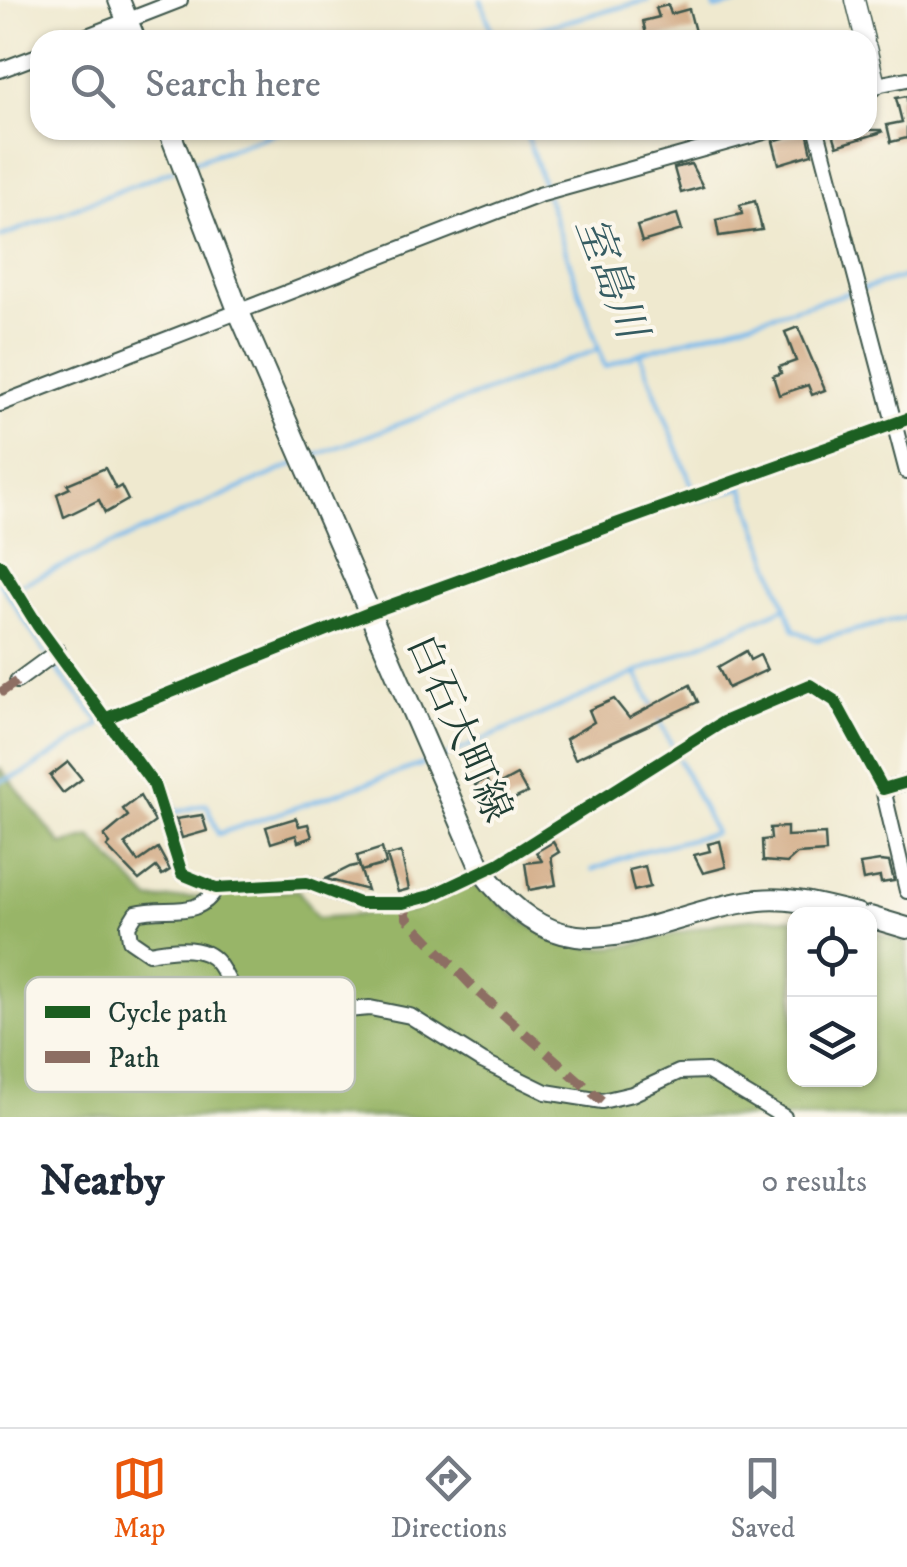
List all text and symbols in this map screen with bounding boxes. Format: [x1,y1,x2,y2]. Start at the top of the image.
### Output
search box [30,30,877,140]
icon: search [65,58,120,113]
text: Search here [145,61,321,109]
water label: 室島川 [563,210,658,350]
street label: 白石大町線 [394,627,522,831]
map controls [787,907,877,1087]
button: locate [787,907,877,997]
legend [25,977,355,1092]
text: Cycle path [108,996,227,1031]
button: layers [787,997,877,1087]
text: Path [108,1041,160,1076]
text: Nearby [40,1156,164,1208]
text: 0 results [761,1162,867,1202]
tab: Map [112,1451,167,1546]
tab: Directions [391,1451,507,1546]
tab: Saved [731,1451,795,1546]

